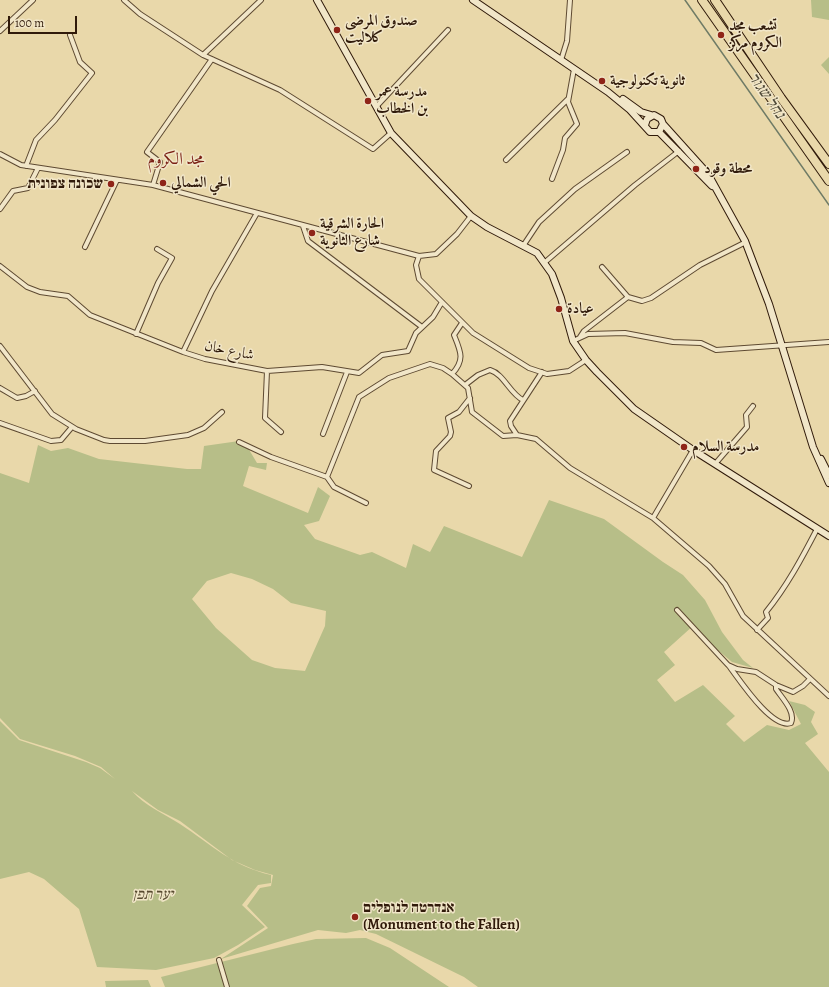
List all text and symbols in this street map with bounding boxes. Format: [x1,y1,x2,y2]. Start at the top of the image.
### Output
scale bar [10,8,79,34]
place label: صندوق المرضى كلاليت [345,12,418,47]
text: 100 m [15,15,44,31]
place label: تشعب مجد الكروم مركز [729,17,782,52]
marker: صندوق المرضى كلاليت [332,25,342,35]
marker: تشعب مجد الكروم مركز [716,30,726,40]
water label: נחל שגור [743,69,789,123]
place label: ثانوية تكنولوجية [610,72,685,90]
marker: ثانوية تكنولوجية [597,76,607,86]
place label: مدرسة عمر بن الخطاب [376,83,428,118]
marker: مدرسة عمر بن الخطاب [363,96,373,106]
district label: مجد الكروم [147,150,205,170]
place label: محطة وقود [704,160,752,178]
marker: محطة وقود [691,164,701,174]
place label: الحي الشمالي [171,174,231,192]
place label: שכונה צפונית [27,175,103,193]
marker: الحي الشمالي [158,178,168,188]
marker: שכונה צפונית [106,179,116,189]
place label: الحارة الشرقية شارع الثانوية [320,215,384,250]
marker: الحارة الشرقية شارع الثانوية [307,228,317,238]
place label: عيادة [567,300,594,318]
marker: عيادة [554,304,564,314]
street label: شارع خان [203,337,255,365]
place label: مدرسة السلام [692,438,759,456]
marker: مدرسة السلام [679,442,689,452]
park label: יער תפן [133,886,173,904]
place label: אנדרטה לנופלים (Monument to the Fallen) [363,899,520,934]
marker: אנדרטה לנופלים (Monument to the Fallen) [350,912,360,922]

